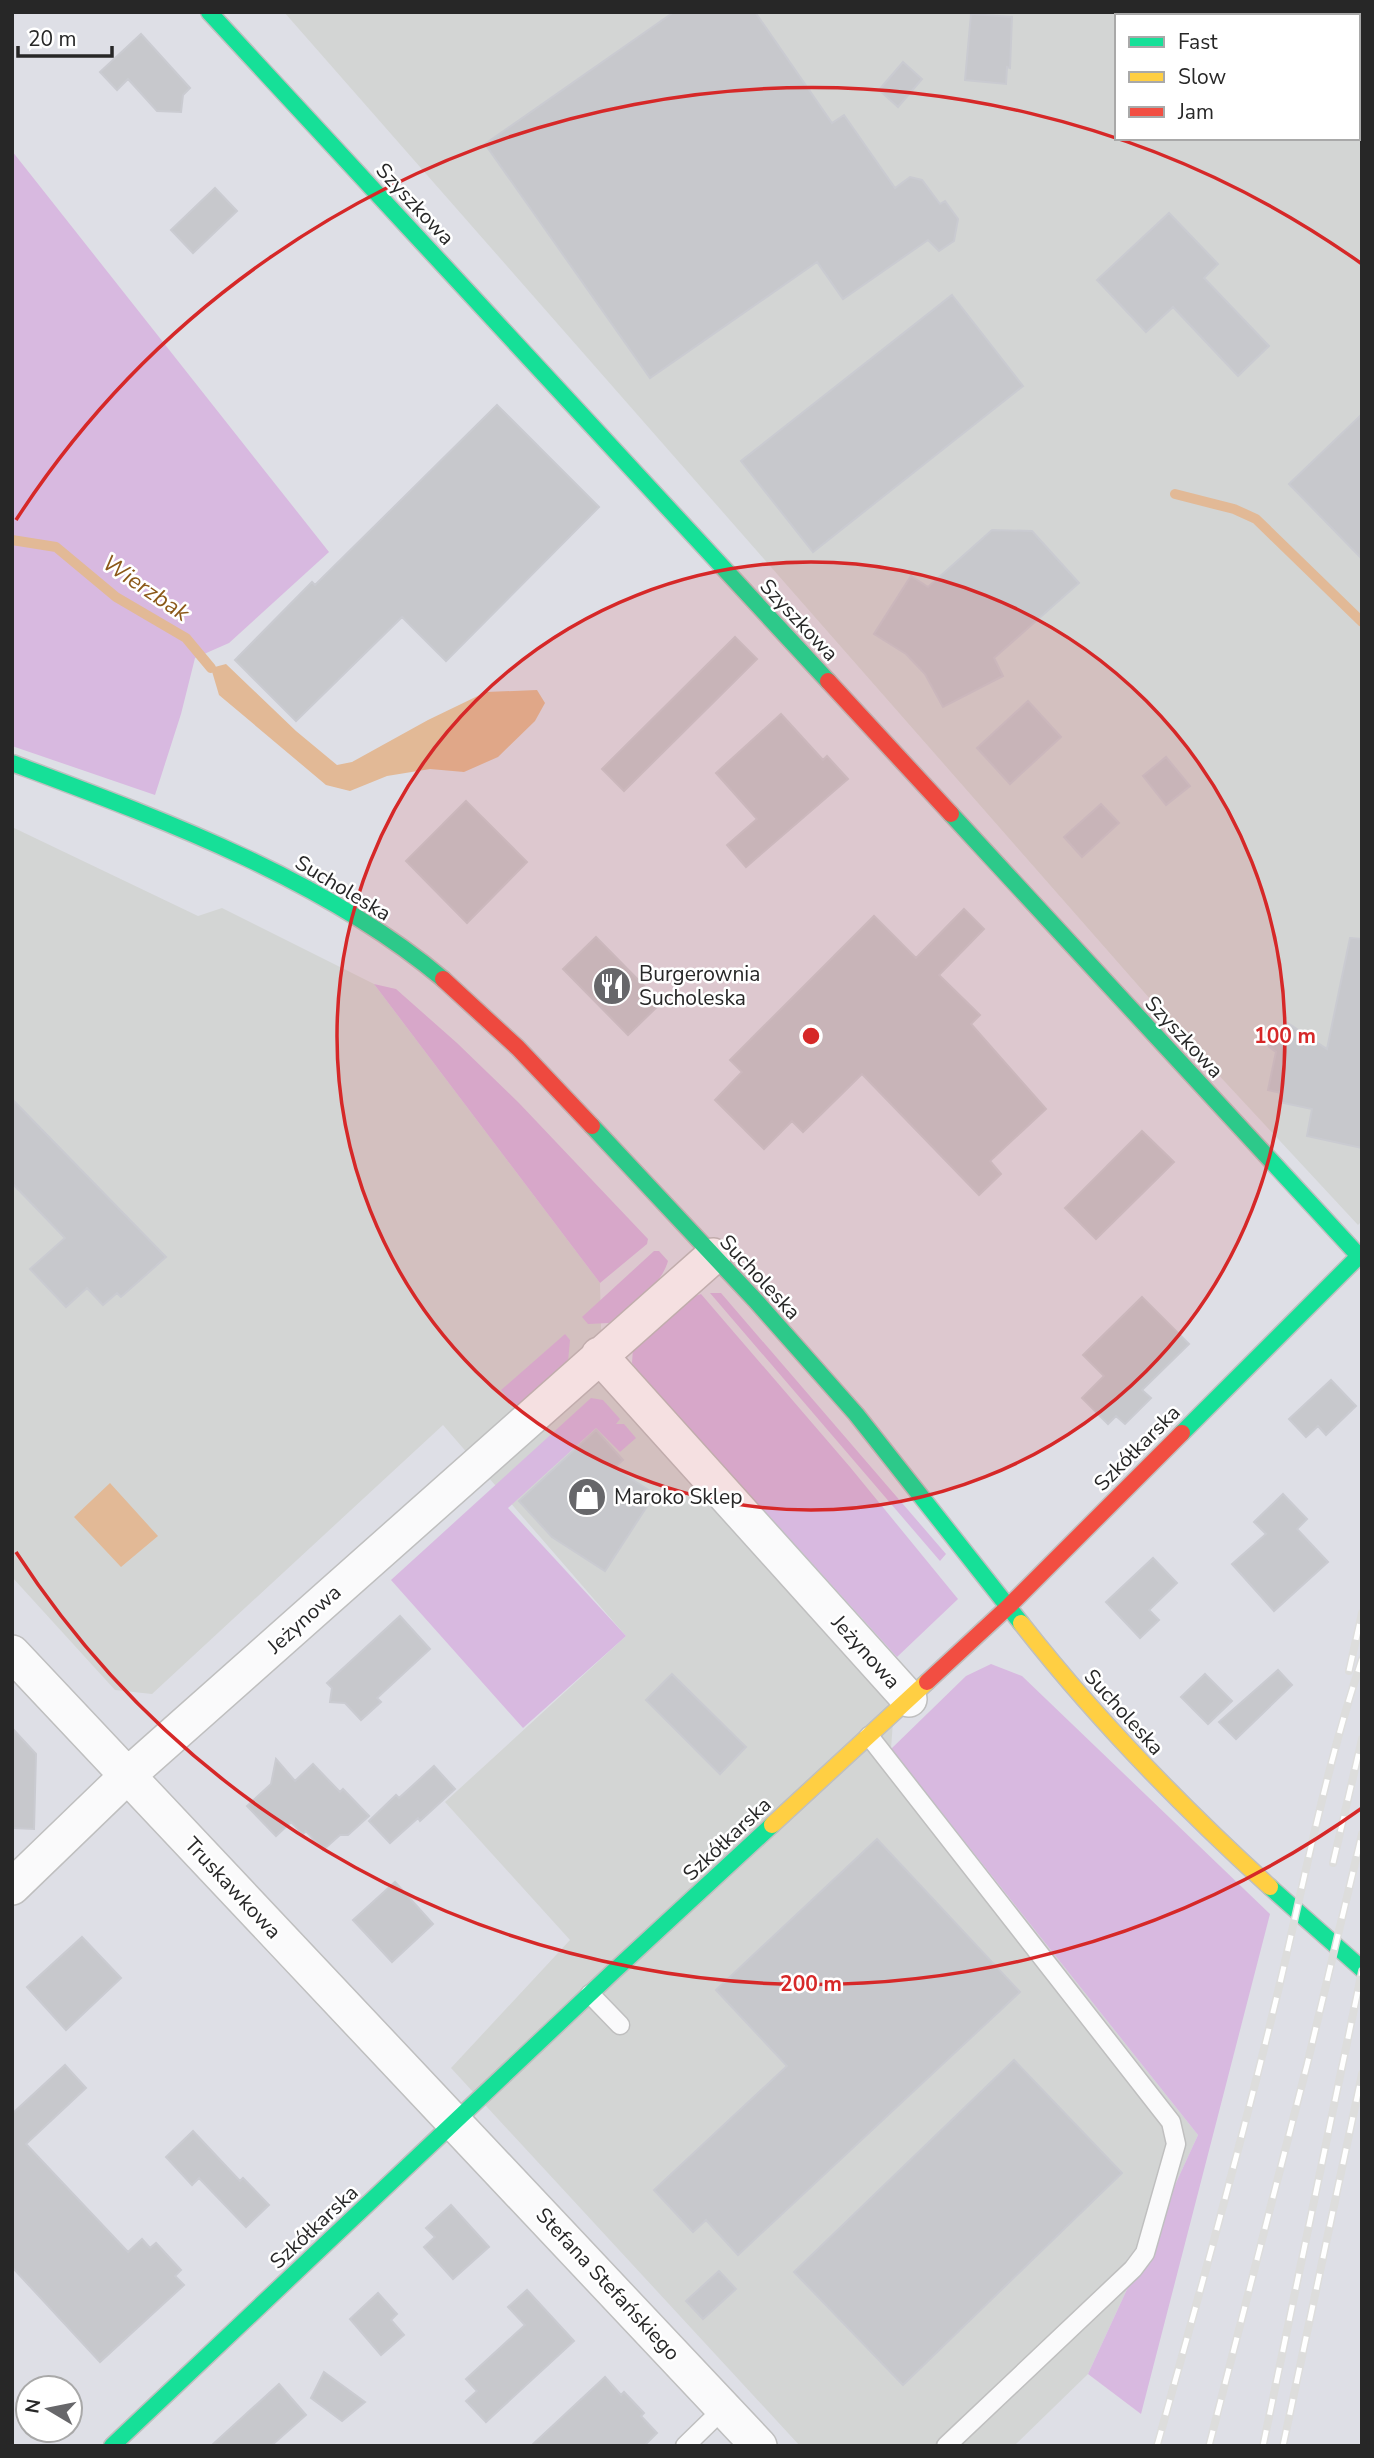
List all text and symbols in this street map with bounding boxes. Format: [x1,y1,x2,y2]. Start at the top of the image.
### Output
scale bar [18,14,112,58]
legend [1115,14,1360,140]
text: 20 m [28,25,77,53]
text: Fast [1178,28,1218,56]
text: Slow [1178,63,1227,91]
text: Jam [1177,98,1214,126]
street label: Szyszkowa [370,157,460,251]
water label: Wierzbak [96,547,196,629]
street label: Szyszkowa [754,573,844,667]
street label: Sucholeska [290,848,396,928]
place label: Burgerownia Sucholeska [639,960,760,1012]
restaurant icon: Burgerownia Sucholeska [591,965,633,1007]
street label: Szyszkowa [1139,990,1229,1084]
text: 100 m [1254,1022,1316,1050]
centre of rings [799,1024,823,1048]
street label: Sucholeska [713,1228,807,1326]
street label: Szkółkarska [1088,1399,1186,1497]
shop icon: Maroko Sklep [566,1476,608,1518]
place label: Maroko Sklep [614,1483,742,1511]
street label: Jeżynowa [260,1578,347,1660]
street label: Jeżynowa [825,1608,907,1695]
street label: Sucholeska [1078,1663,1170,1761]
street label: Szkółkarska [677,1791,777,1887]
street label: Truskawkowa [178,1831,288,1945]
text: 200 m [780,1970,842,1998]
street label: Szkółkarska [264,2179,364,2275]
street label: Stefana Stefańskiego [530,2201,686,2367]
north arrow [14,2374,84,2444]
text: N [19,2397,47,2415]

